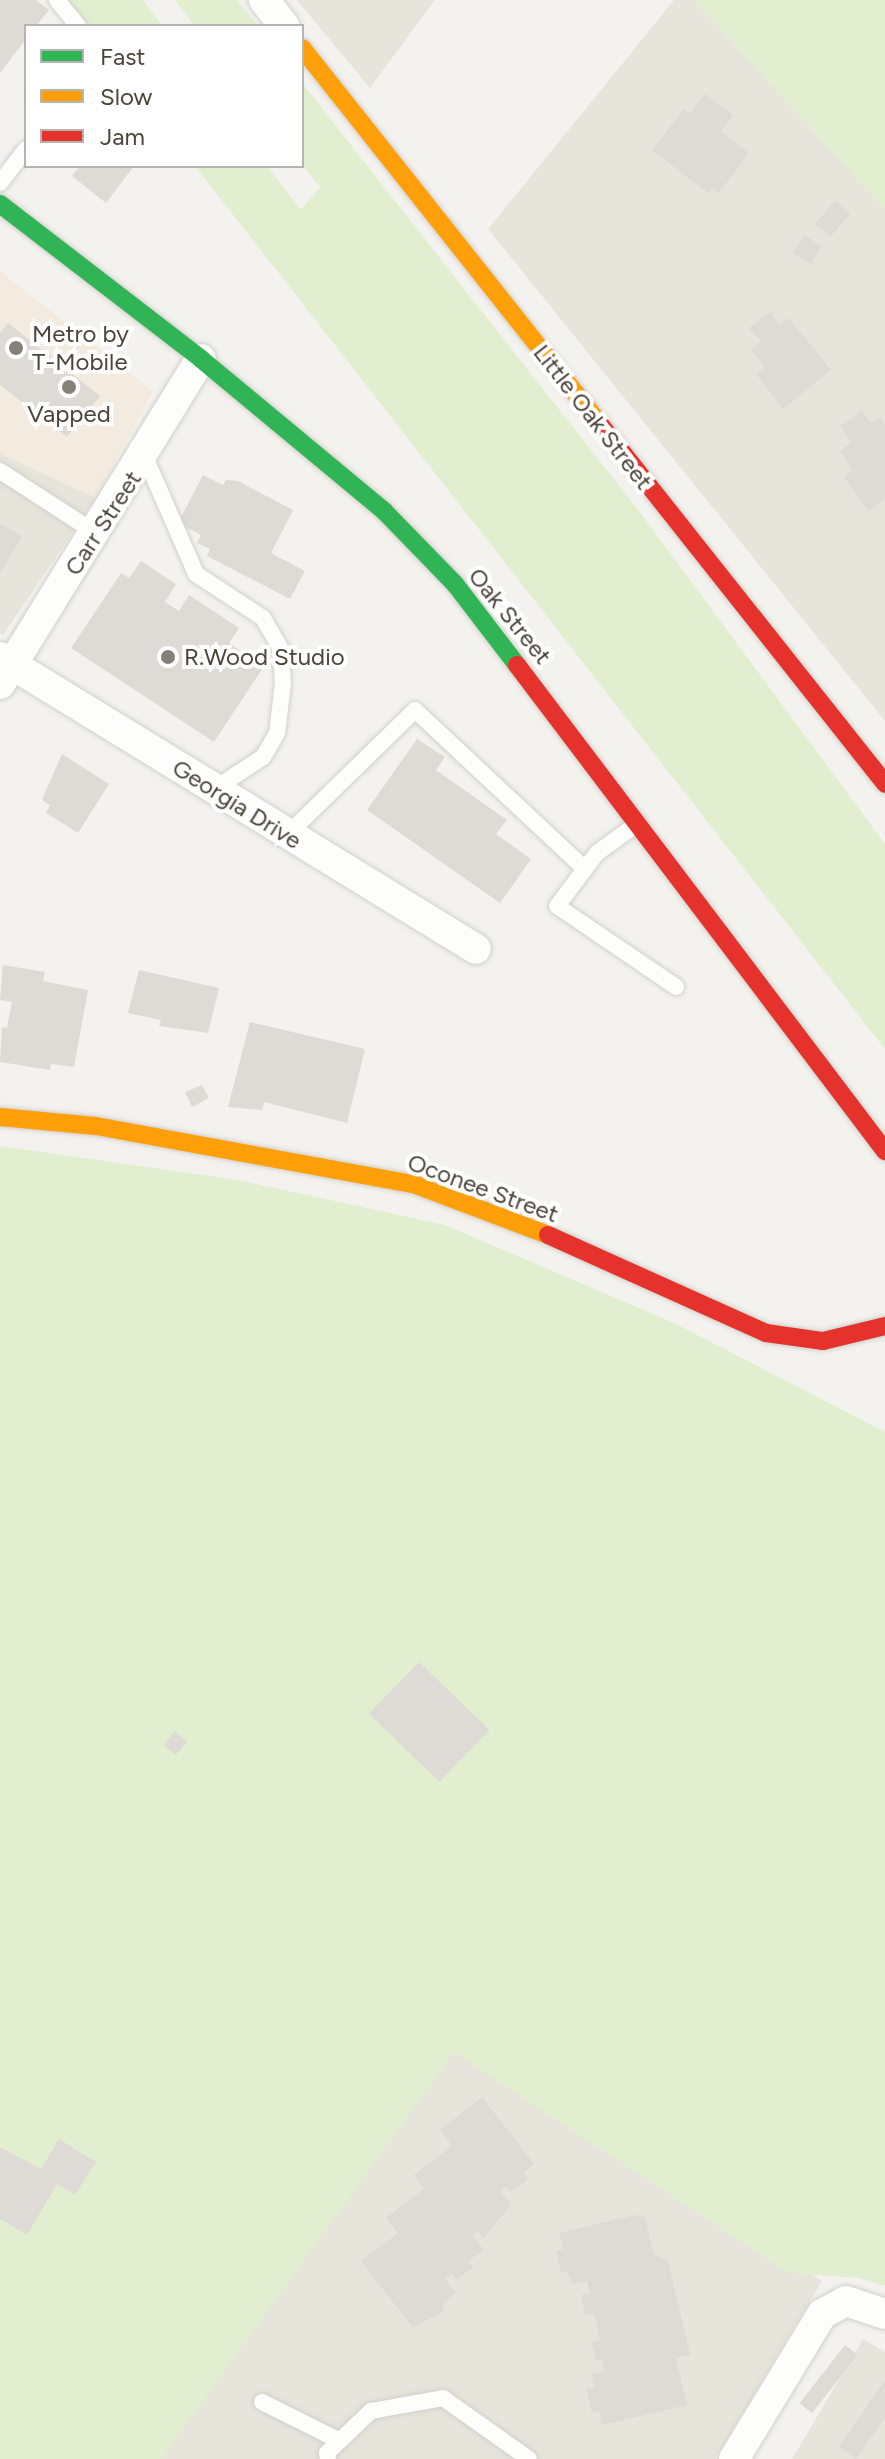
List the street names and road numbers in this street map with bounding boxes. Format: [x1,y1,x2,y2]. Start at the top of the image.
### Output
street label: Little Oak Street [527,339,659,495]
street label: Carr Street [59,465,147,581]
street label: Oak Street [462,562,558,670]
street label: Georgia Drive [167,753,307,855]
street label: Oconee Street [404,1147,562,1229]

